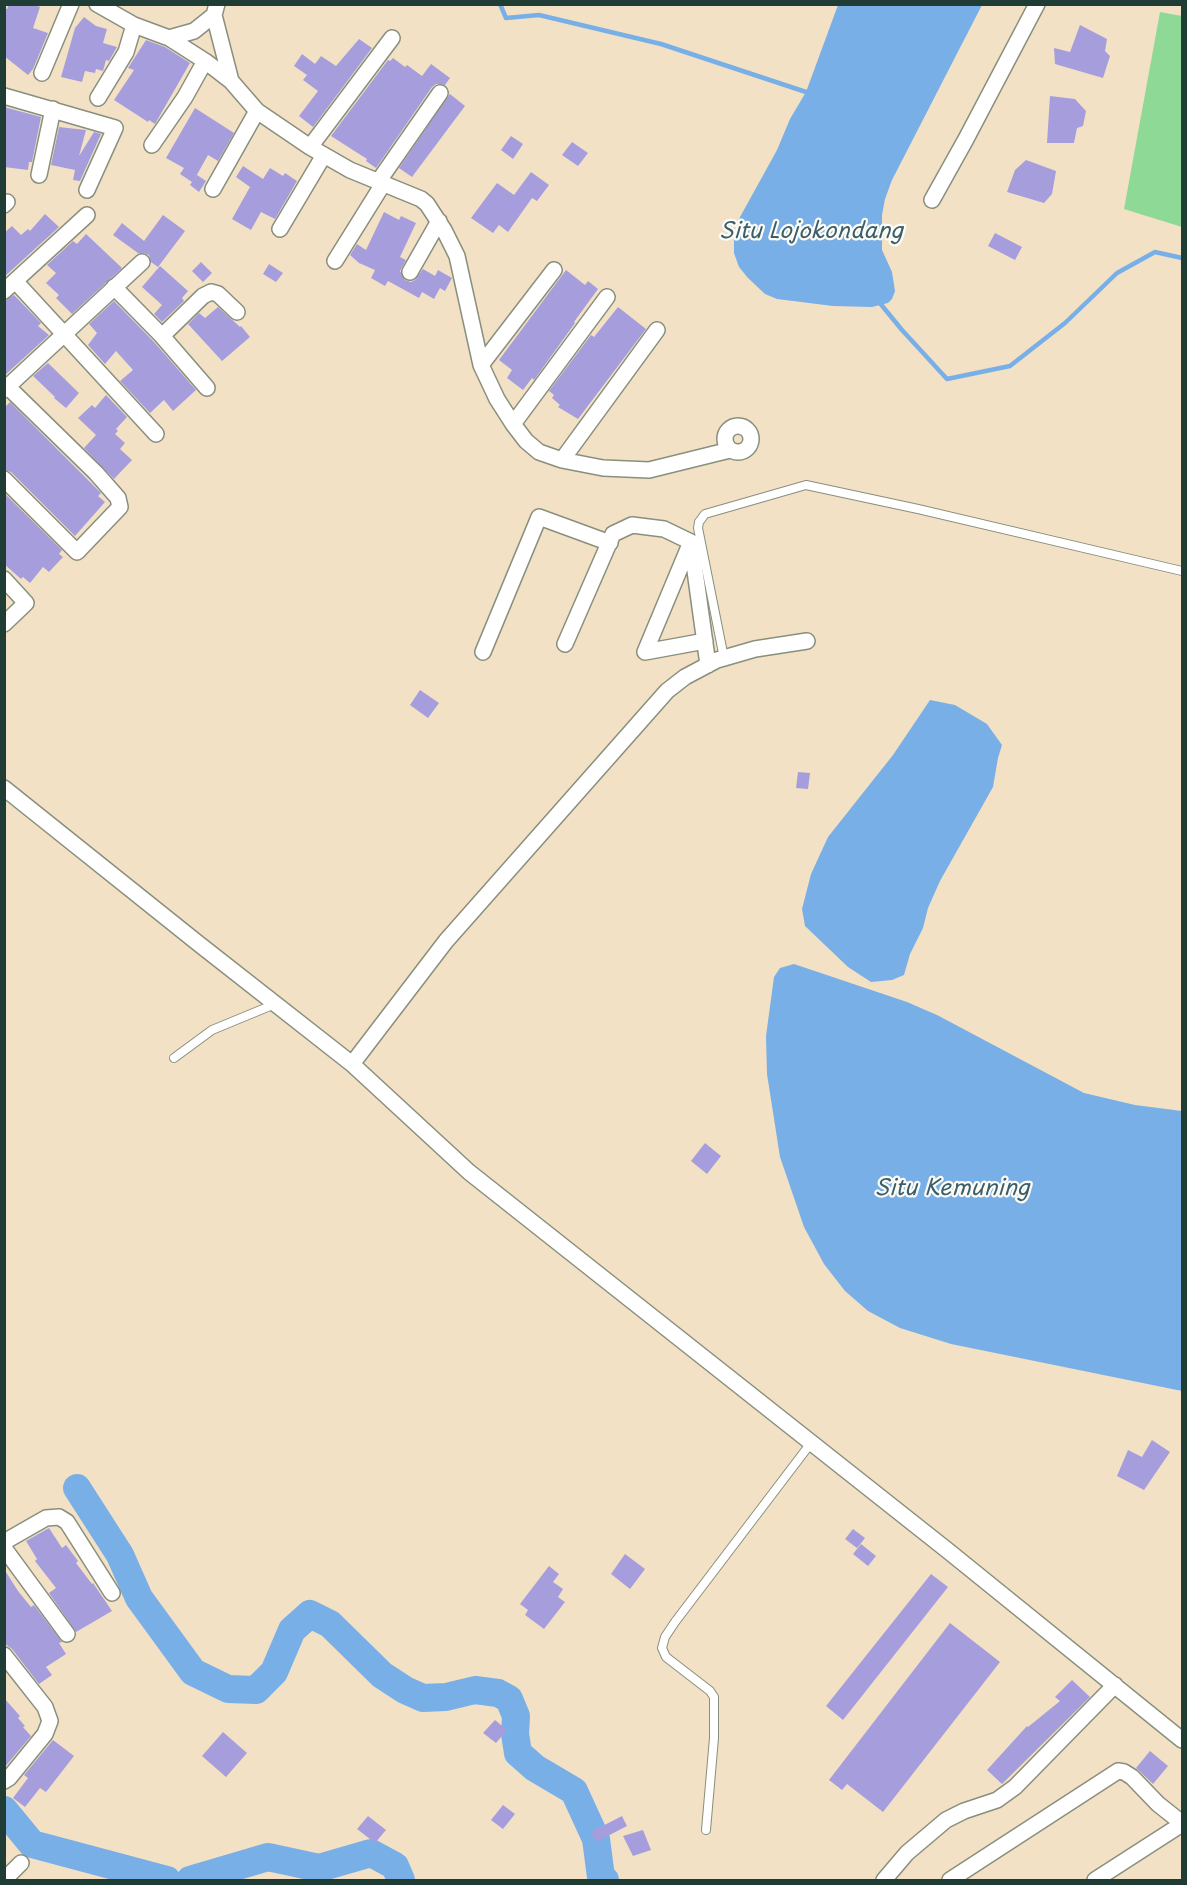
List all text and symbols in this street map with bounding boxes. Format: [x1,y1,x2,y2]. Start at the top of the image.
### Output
water label: Situ Lojokondang [719,219,903,245]
water label: Situ Kemuning [875,1176,1029,1202]

